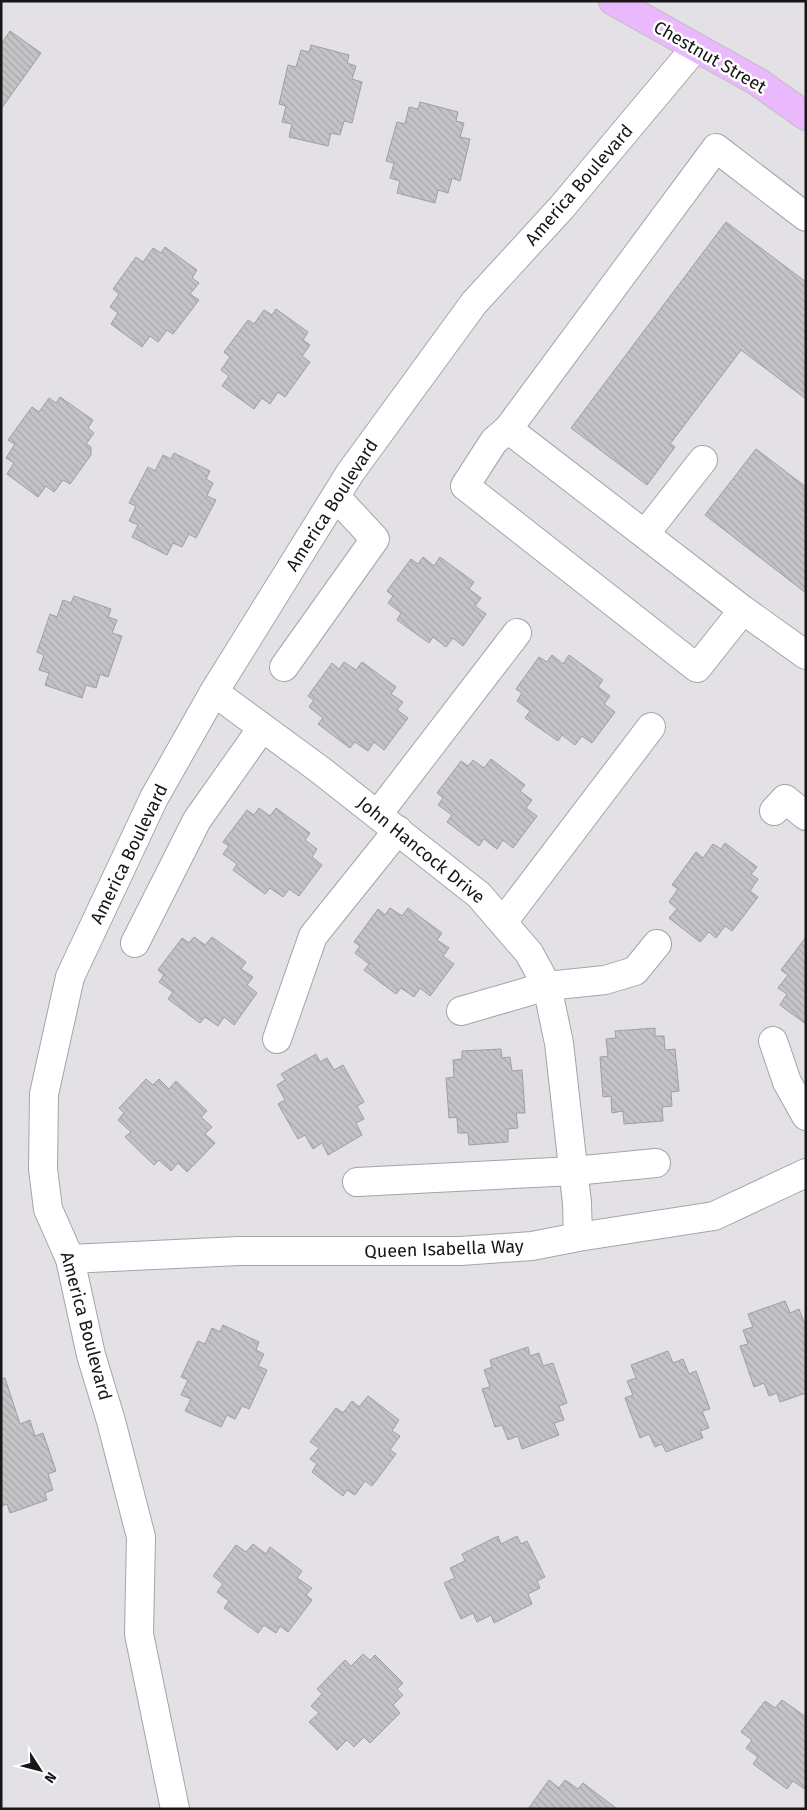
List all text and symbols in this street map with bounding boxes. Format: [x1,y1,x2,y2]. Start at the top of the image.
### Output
street label: Chestnut Street [650,16,771,98]
street label: America Boulevard [521,120,637,250]
street label: America Boulevard [281,435,383,575]
street label: America Boulevard [86,780,172,928]
street label: John Hancock Drive [353,792,489,908]
street label: Queen Isabella Way [364,1235,524,1263]
street label: America Boulevard [56,1249,116,1403]
north arrow [15,1745,65,1795]
text: N [41,1769,60,1786]

